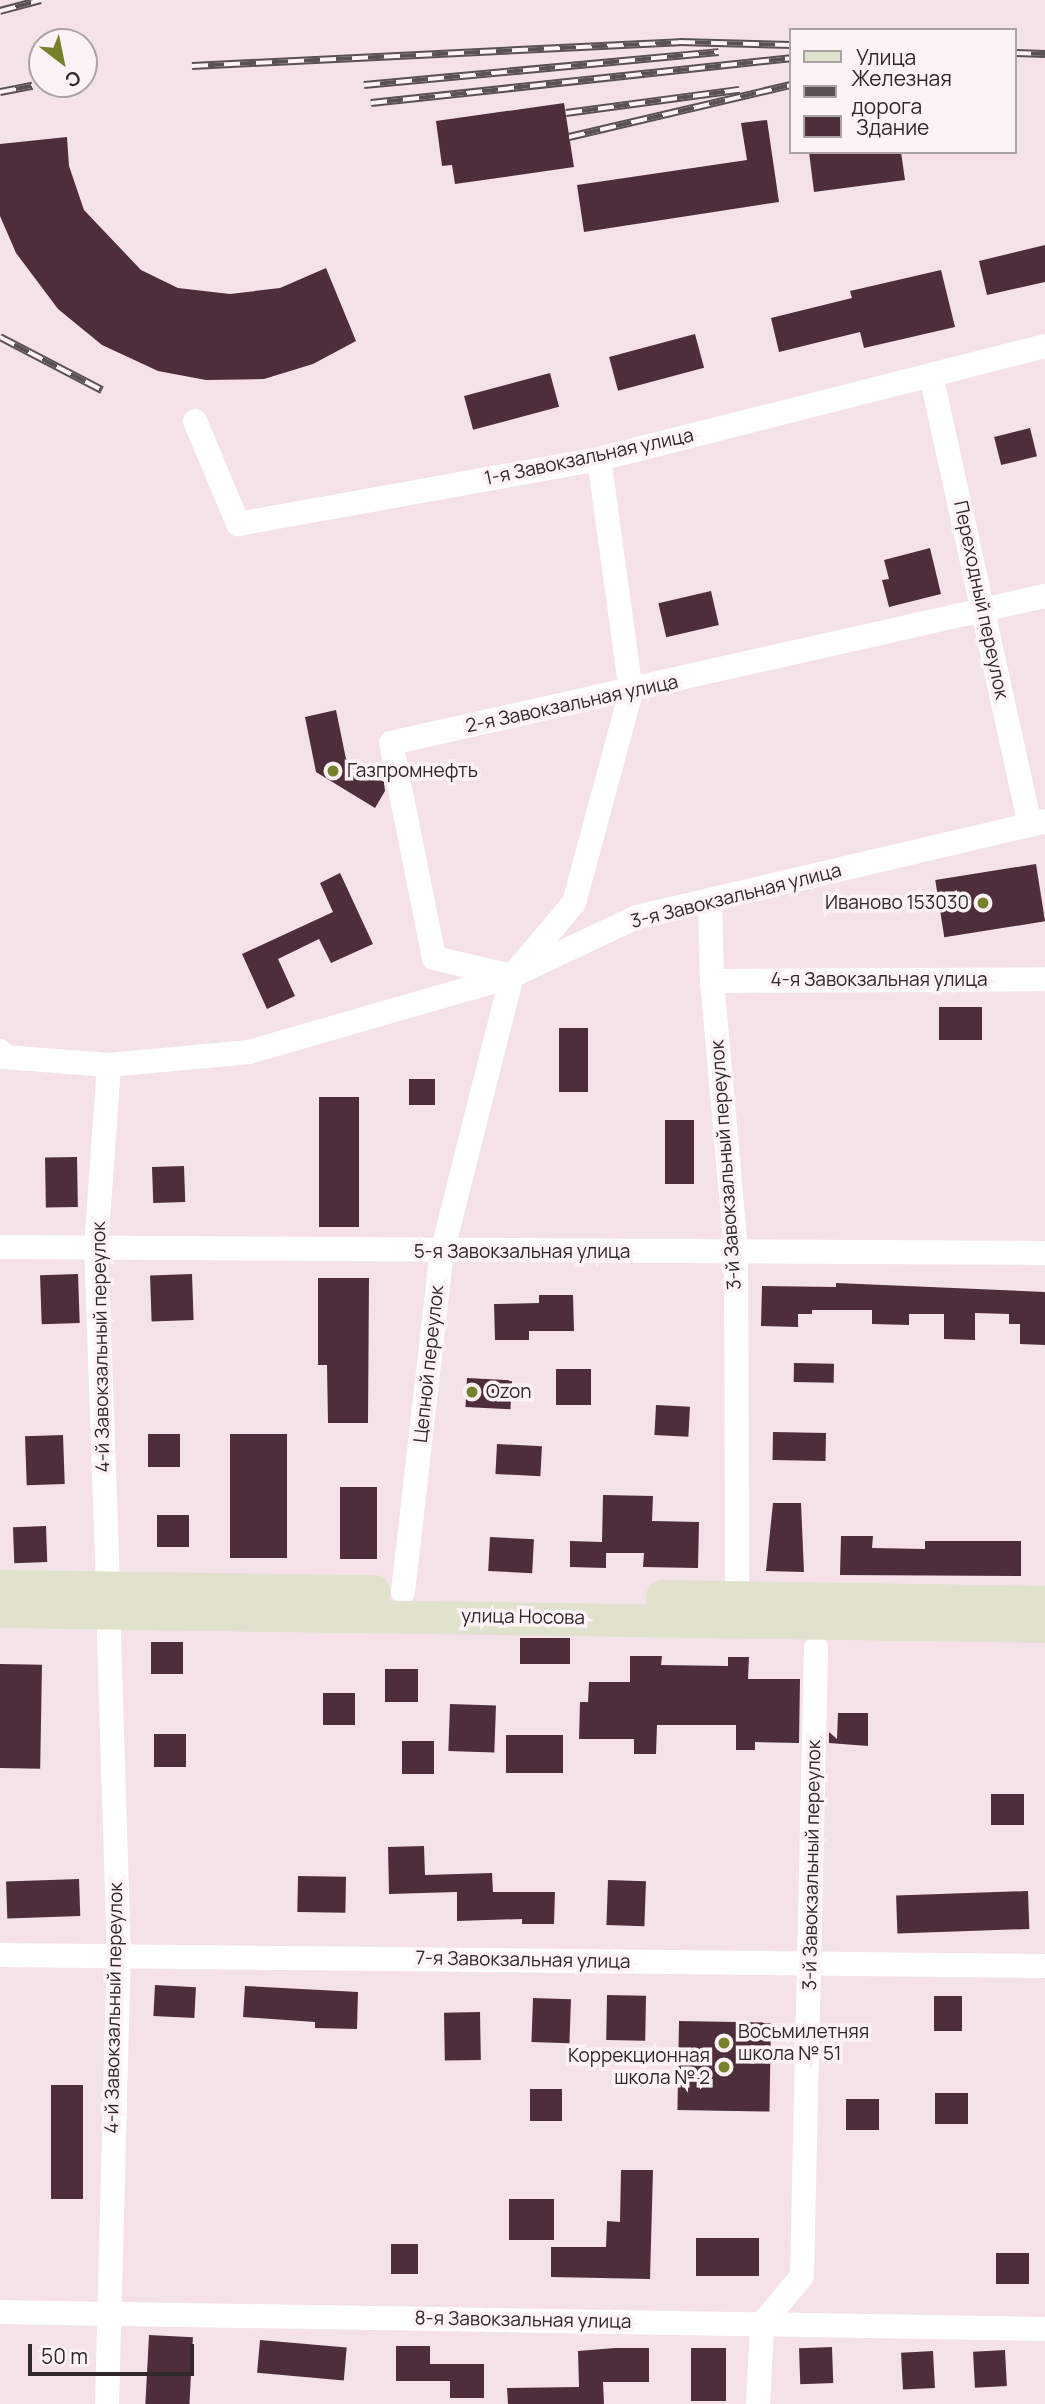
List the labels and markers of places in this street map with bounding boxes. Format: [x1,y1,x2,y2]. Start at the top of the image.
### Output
place label: Газпромнефть [347,760,478,782]
marker: Газпромнефть [325,763,341,779]
place label: Иваново 153030 [825,892,969,914]
marker: Иваново 153030 [975,895,991,911]
place label: Ozon [486,1381,532,1403]
marker: Ozon [464,1384,480,1400]
place label: Восьмилетняя школа № 51 [738,2021,869,2065]
marker: Восьмилетняя школа № 51 [716,2035,732,2051]
place label: Коррекционная школа № 2 [568,2045,710,2089]
marker: Коррекционная школа № 2 [716,2059,732,2075]

